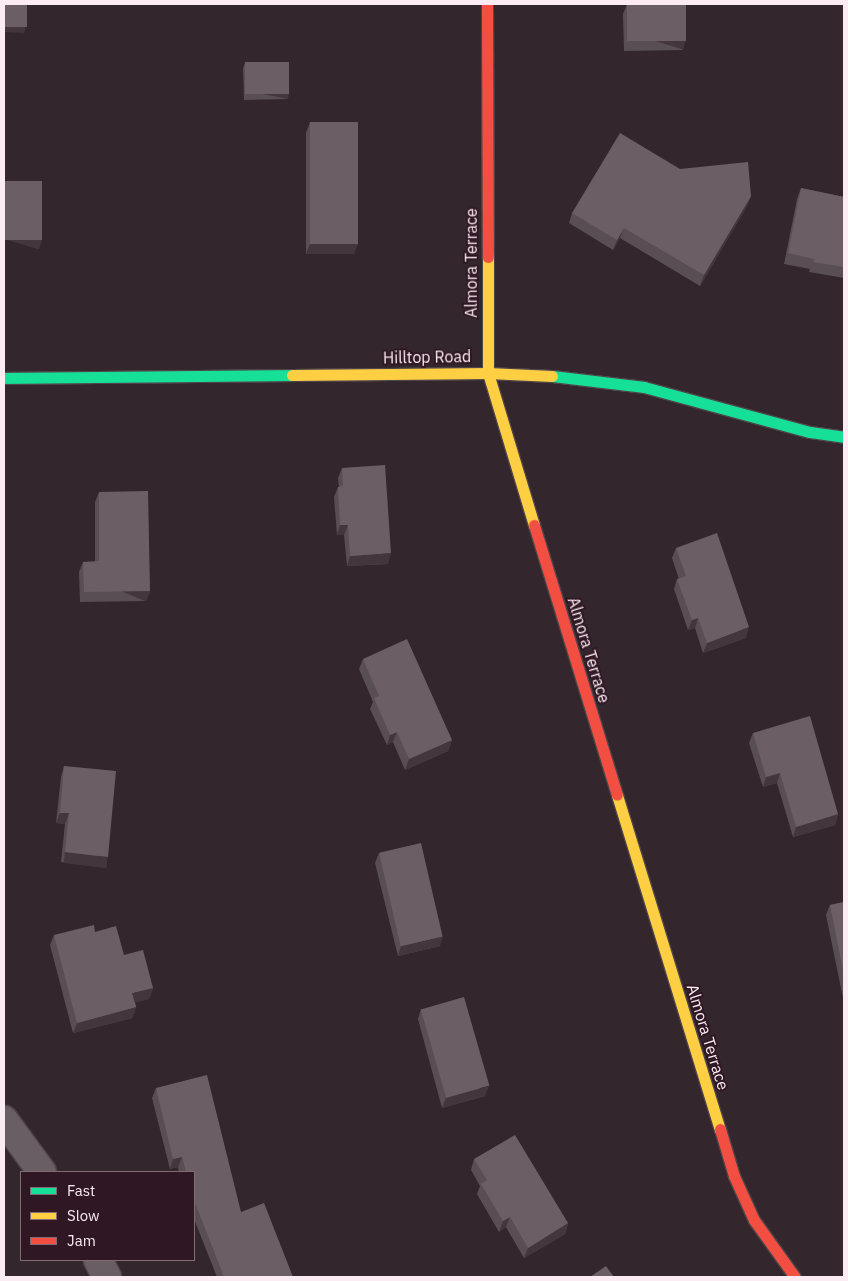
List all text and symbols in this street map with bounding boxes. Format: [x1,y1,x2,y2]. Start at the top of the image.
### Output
street label: Almora Terrace [461,208,481,318]
street label: Hilltop Road [383,347,471,367]
street label: Almora Terrace [564,595,614,705]
street label: Almora Terrace [683,982,733,1092]
legend [20,1171,195,1261]
text: Fast [67,1181,95,1200]
text: Slow [67,1206,100,1225]
text: Jam [67,1231,96,1250]

